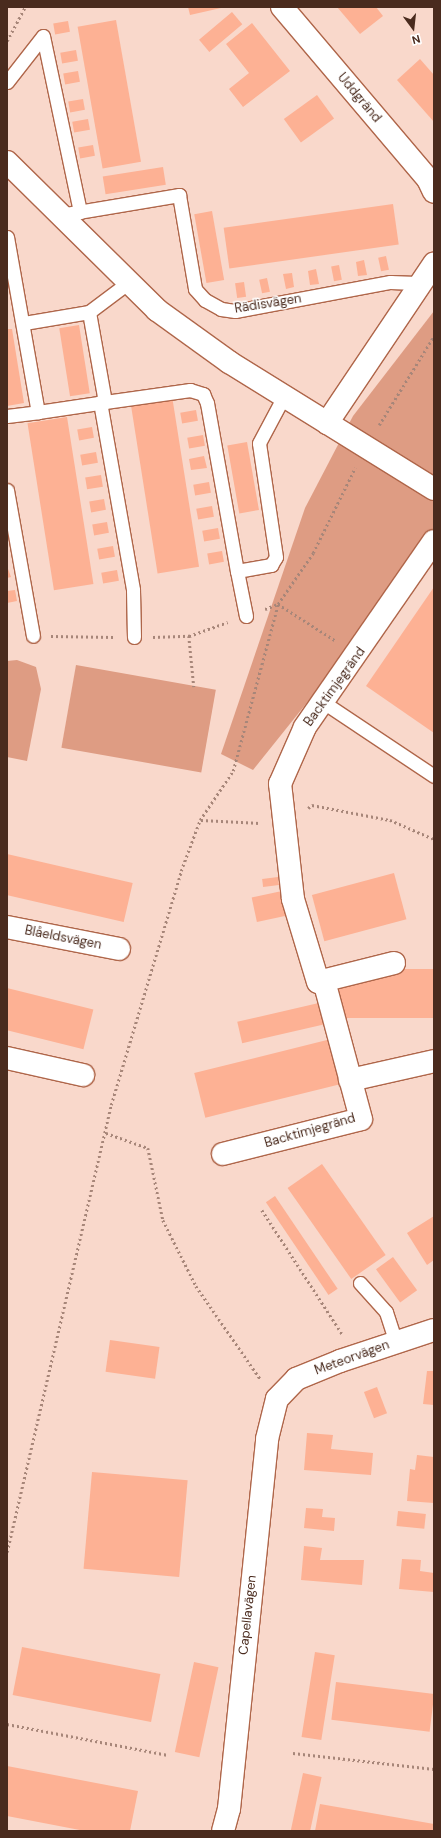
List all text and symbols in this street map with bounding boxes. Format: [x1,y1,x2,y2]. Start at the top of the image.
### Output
north arrow [393,8,433,48]
text: N [410,32,422,47]
street label: Uddgränd [334,70,384,126]
street label: Rädisvägen [233,291,303,317]
street label: Backtimjegränd [301,644,369,730]
street label: Blåeldsvägen [23,923,103,953]
street label: Backtimjegränd [263,1111,357,1151]
street label: Meteorvägen [313,1337,391,1379]
street label: Capellavägen [236,1574,260,1656]

